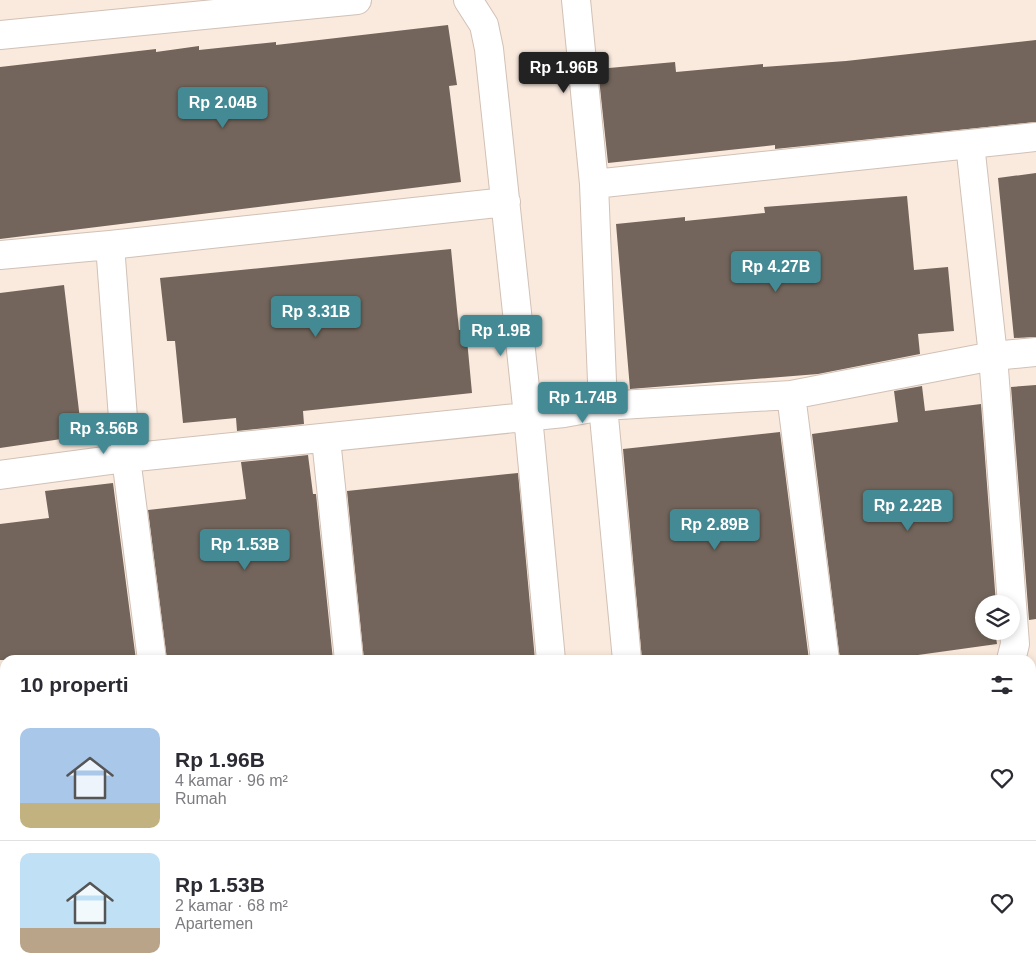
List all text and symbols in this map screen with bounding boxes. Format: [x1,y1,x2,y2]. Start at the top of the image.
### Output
pin: Rp 1.96B [512,52,616,94]
text: Rp 1.96B [530,59,598,76]
pin: Rp 2.04B [171,86,275,129]
text: Rp 2.04B [189,94,257,111]
pin: Rp 4.27B [724,250,828,293]
text: Rp 4.27B [742,258,810,275]
pin: Rp 3.31B [264,296,368,338]
text: Rp 3.31B [282,303,350,320]
pin: Rp 1.9B [455,314,547,357]
text: Rp 1.9B [471,322,531,339]
pin: Rp 1.74B [531,382,635,424]
text: Rp 1.74B [549,389,617,406]
pin: Rp 3.56B [52,412,156,455]
text: Rp 3.56B [70,420,138,437]
pin: Rp 2.22B [856,490,960,532]
text: Rp 2.22B [874,497,942,514]
pin: Rp 2.89B [663,508,767,551]
text: Rp 2.89B [681,516,749,533]
pin: Rp 1.53B [193,528,297,571]
text: Rp 1.53B [211,536,279,553]
map controls [975,595,1020,640]
button: layers [975,595,1020,640]
icon: filters [988,671,1016,699]
text: 10 properti [20,673,129,696]
icon: home [60,748,120,808]
text: Rp 1.96B [175,748,265,771]
icon: heart [988,764,1016,792]
text: 4 kamar · 96 m² [175,772,288,789]
text: Rumah [175,790,227,807]
icon: home [60,873,120,933]
text: Rp 1.53B [175,873,265,896]
icon: heart [988,889,1016,917]
text: 2 kamar · 68 m² [175,897,288,914]
text: Apartemen [175,915,253,932]

